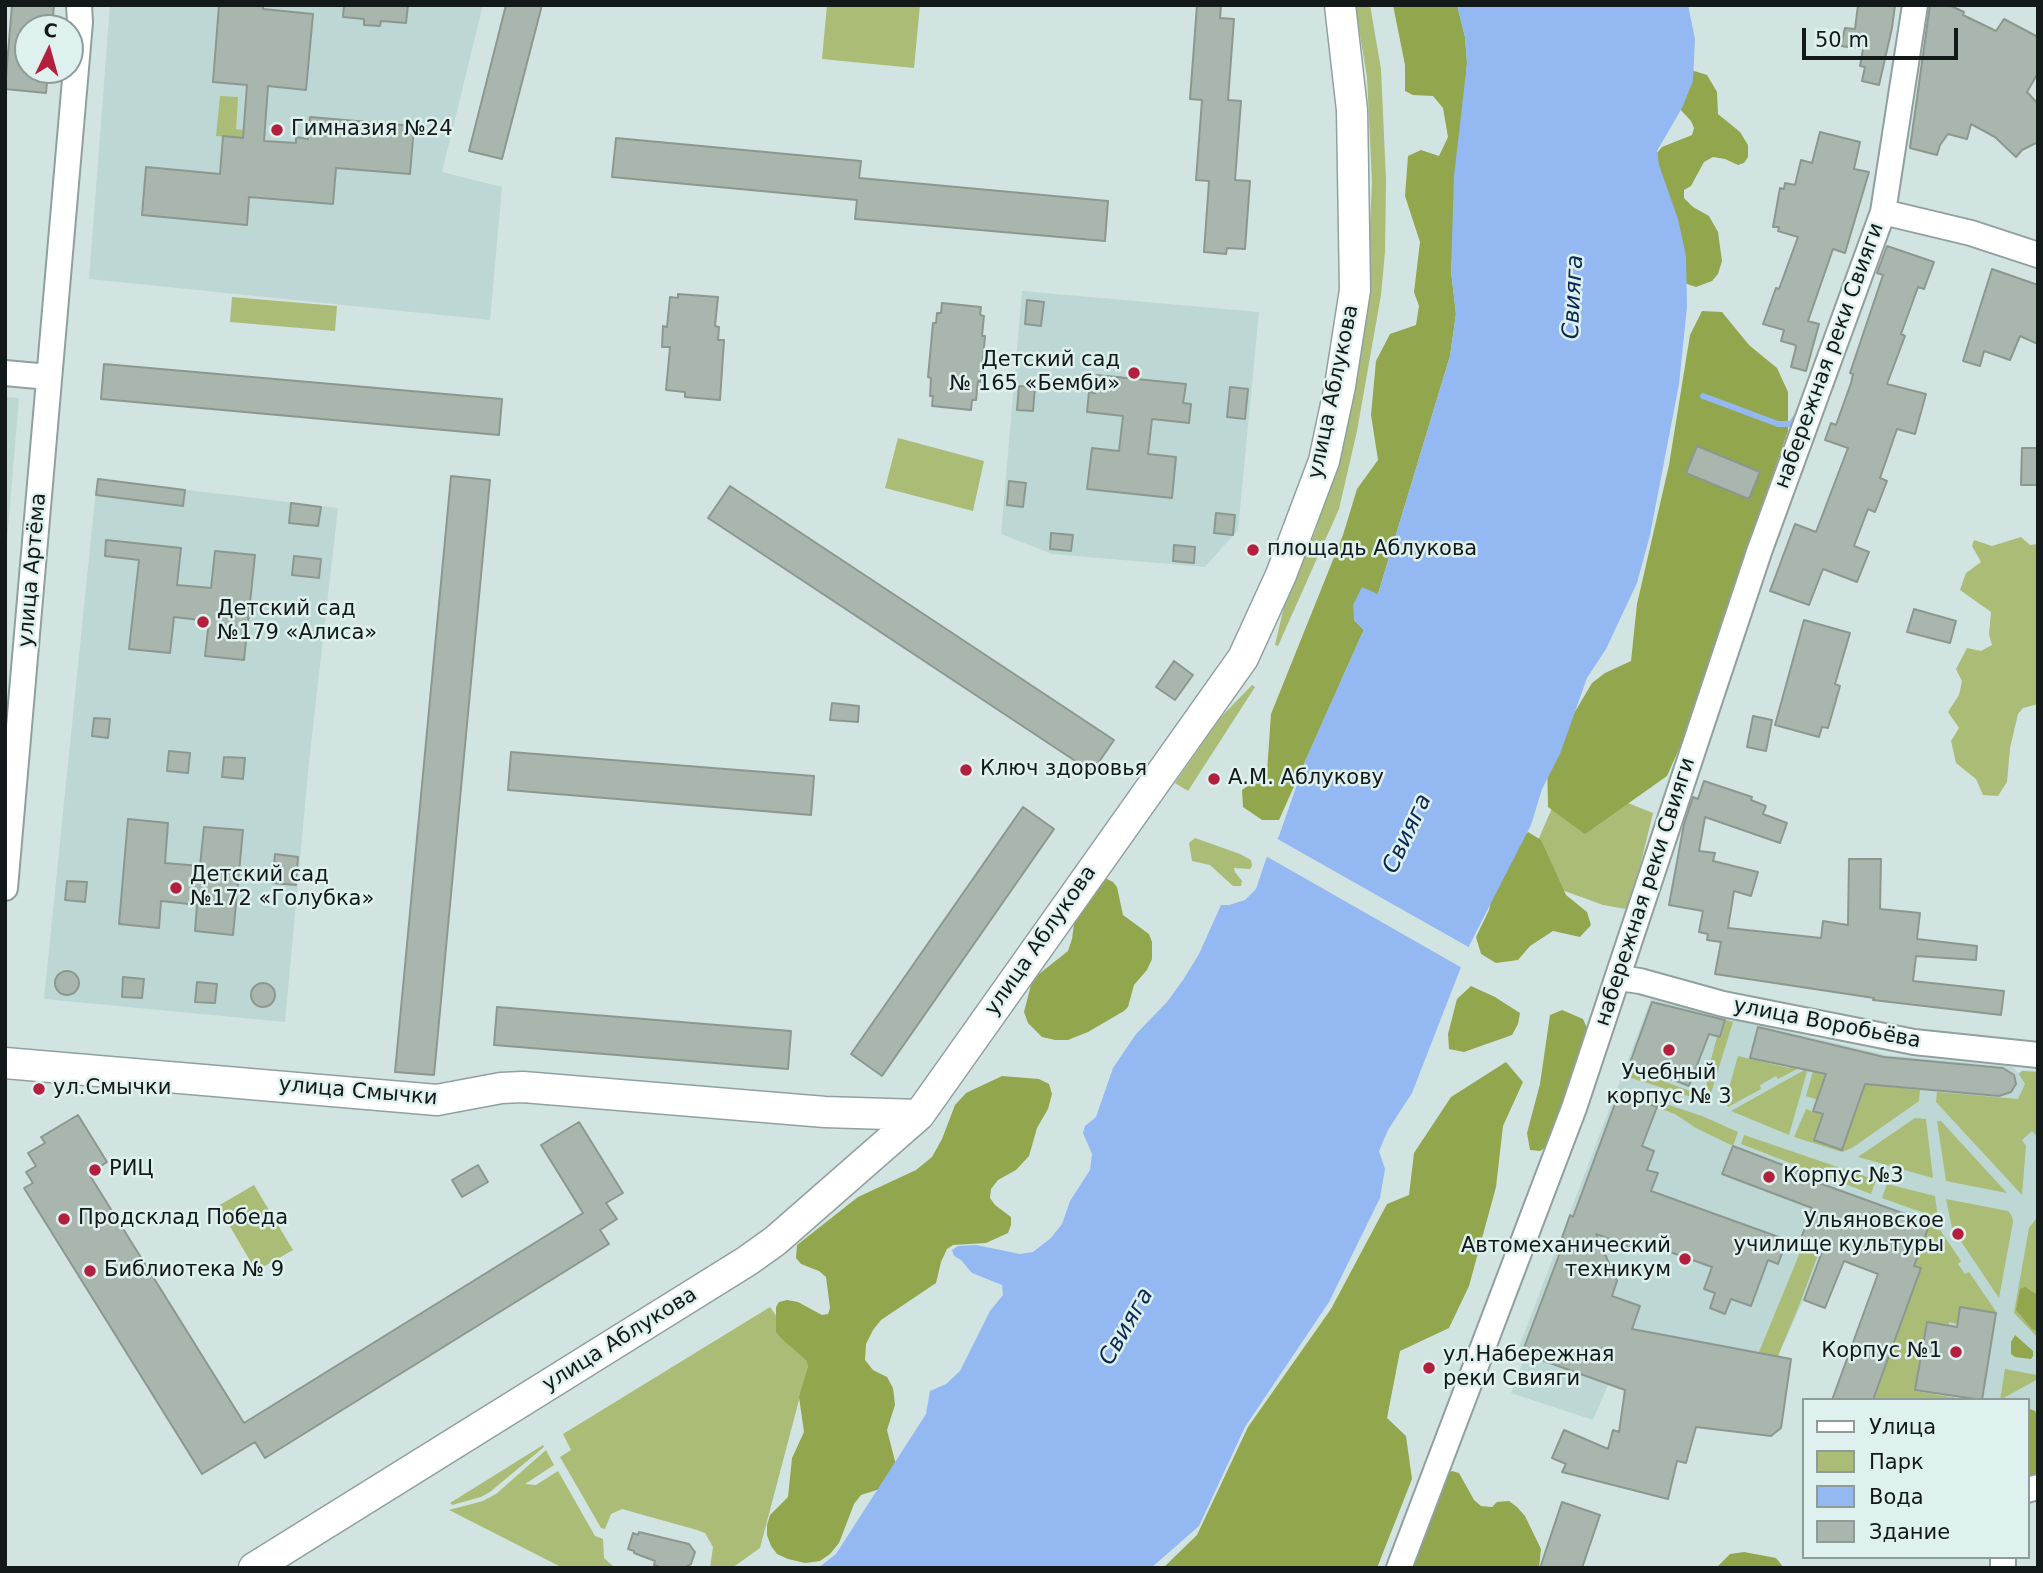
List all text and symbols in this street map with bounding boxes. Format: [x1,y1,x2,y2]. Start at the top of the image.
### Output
north arrow [14,14,84,84]
scale bar [1805,14,1961,58]
text: С [43,19,59,42]
text: 50 m [1815,28,1869,52]
place label: Гимназия №24 [291,117,453,143]
marker: Гимназия №24 [269,122,285,138]
street label: набережная реки Свияги [1770,220,1890,492]
water label: Свияга [1558,254,1590,340]
street label: улица Аблукова [1303,303,1365,481]
place label: Детский сад № 165 «Бемби» [949,348,1120,398]
marker: Детский сад № 165 «Бемби» [1126,365,1142,381]
street label: улица Артёма [14,492,52,648]
place label: площадь Аблукова [1267,537,1477,563]
marker: площадь Аблукова [1245,542,1261,558]
place label: Детский сад №179 «Алиса» [217,597,377,647]
marker: Детский сад №179 «Алиса» [195,614,211,630]
street label: набережная реки Свияги [1591,755,1701,1029]
place label: Ключ здоровья [980,757,1147,783]
marker: Ключ здоровья [958,762,974,778]
place label: А.М. Аблукову [1228,766,1384,792]
marker: А.М. Аблукову [1206,771,1222,787]
water label: Свияга [1378,790,1438,878]
street label: улица Аблукова [980,861,1102,1021]
place label: Детский сад №172 «Голубка» [190,863,374,913]
marker: Детский сад №172 «Голубка» [168,880,184,896]
street label: улица Воробьёва [1731,993,1923,1055]
marker: Учебный корпус № 3 [1661,1042,1677,1058]
place label: Учебный корпус № 3 [1606,1061,1732,1111]
street label: улица Смычки [278,1073,438,1111]
place label: ул.Смычки [53,1076,171,1102]
marker: ул.Смычки [31,1081,47,1097]
place label: РИЦ [109,1157,154,1183]
marker: РИЦ [87,1162,103,1178]
place label: Корпус №3 [1783,1164,1904,1190]
marker: Корпус №3 [1761,1169,1777,1185]
place label: Продсклад Победа [78,1206,288,1232]
place label: Ульяновское училище культуры [1734,1209,1944,1259]
marker: Продсклад Победа [56,1211,72,1227]
marker: Ульяновское училище культуры [1950,1226,1966,1242]
place label: Автомеханический техникум [1461,1234,1671,1284]
marker: Автомеханический техникум [1677,1251,1693,1267]
place label: Библиотека № 9 [104,1258,284,1284]
marker: Библиотека № 9 [82,1263,98,1279]
street label: улица Аблукова [538,1282,702,1398]
water label: Свияга [1094,1283,1160,1371]
place label: Корпус №1 [1821,1339,1942,1365]
place label: ул.Набережная реки Свияги [1443,1343,1614,1393]
marker: Корпус №1 [1948,1344,1964,1360]
marker: ул.Набережная реки Свияги [1421,1360,1437,1376]
legend [1801,1398,2029,1559]
text: Улица [1869,1415,1936,1439]
text: Парк [1869,1450,1924,1474]
text: Вода [1869,1485,1924,1509]
text: Здание [1869,1520,1950,1544]

